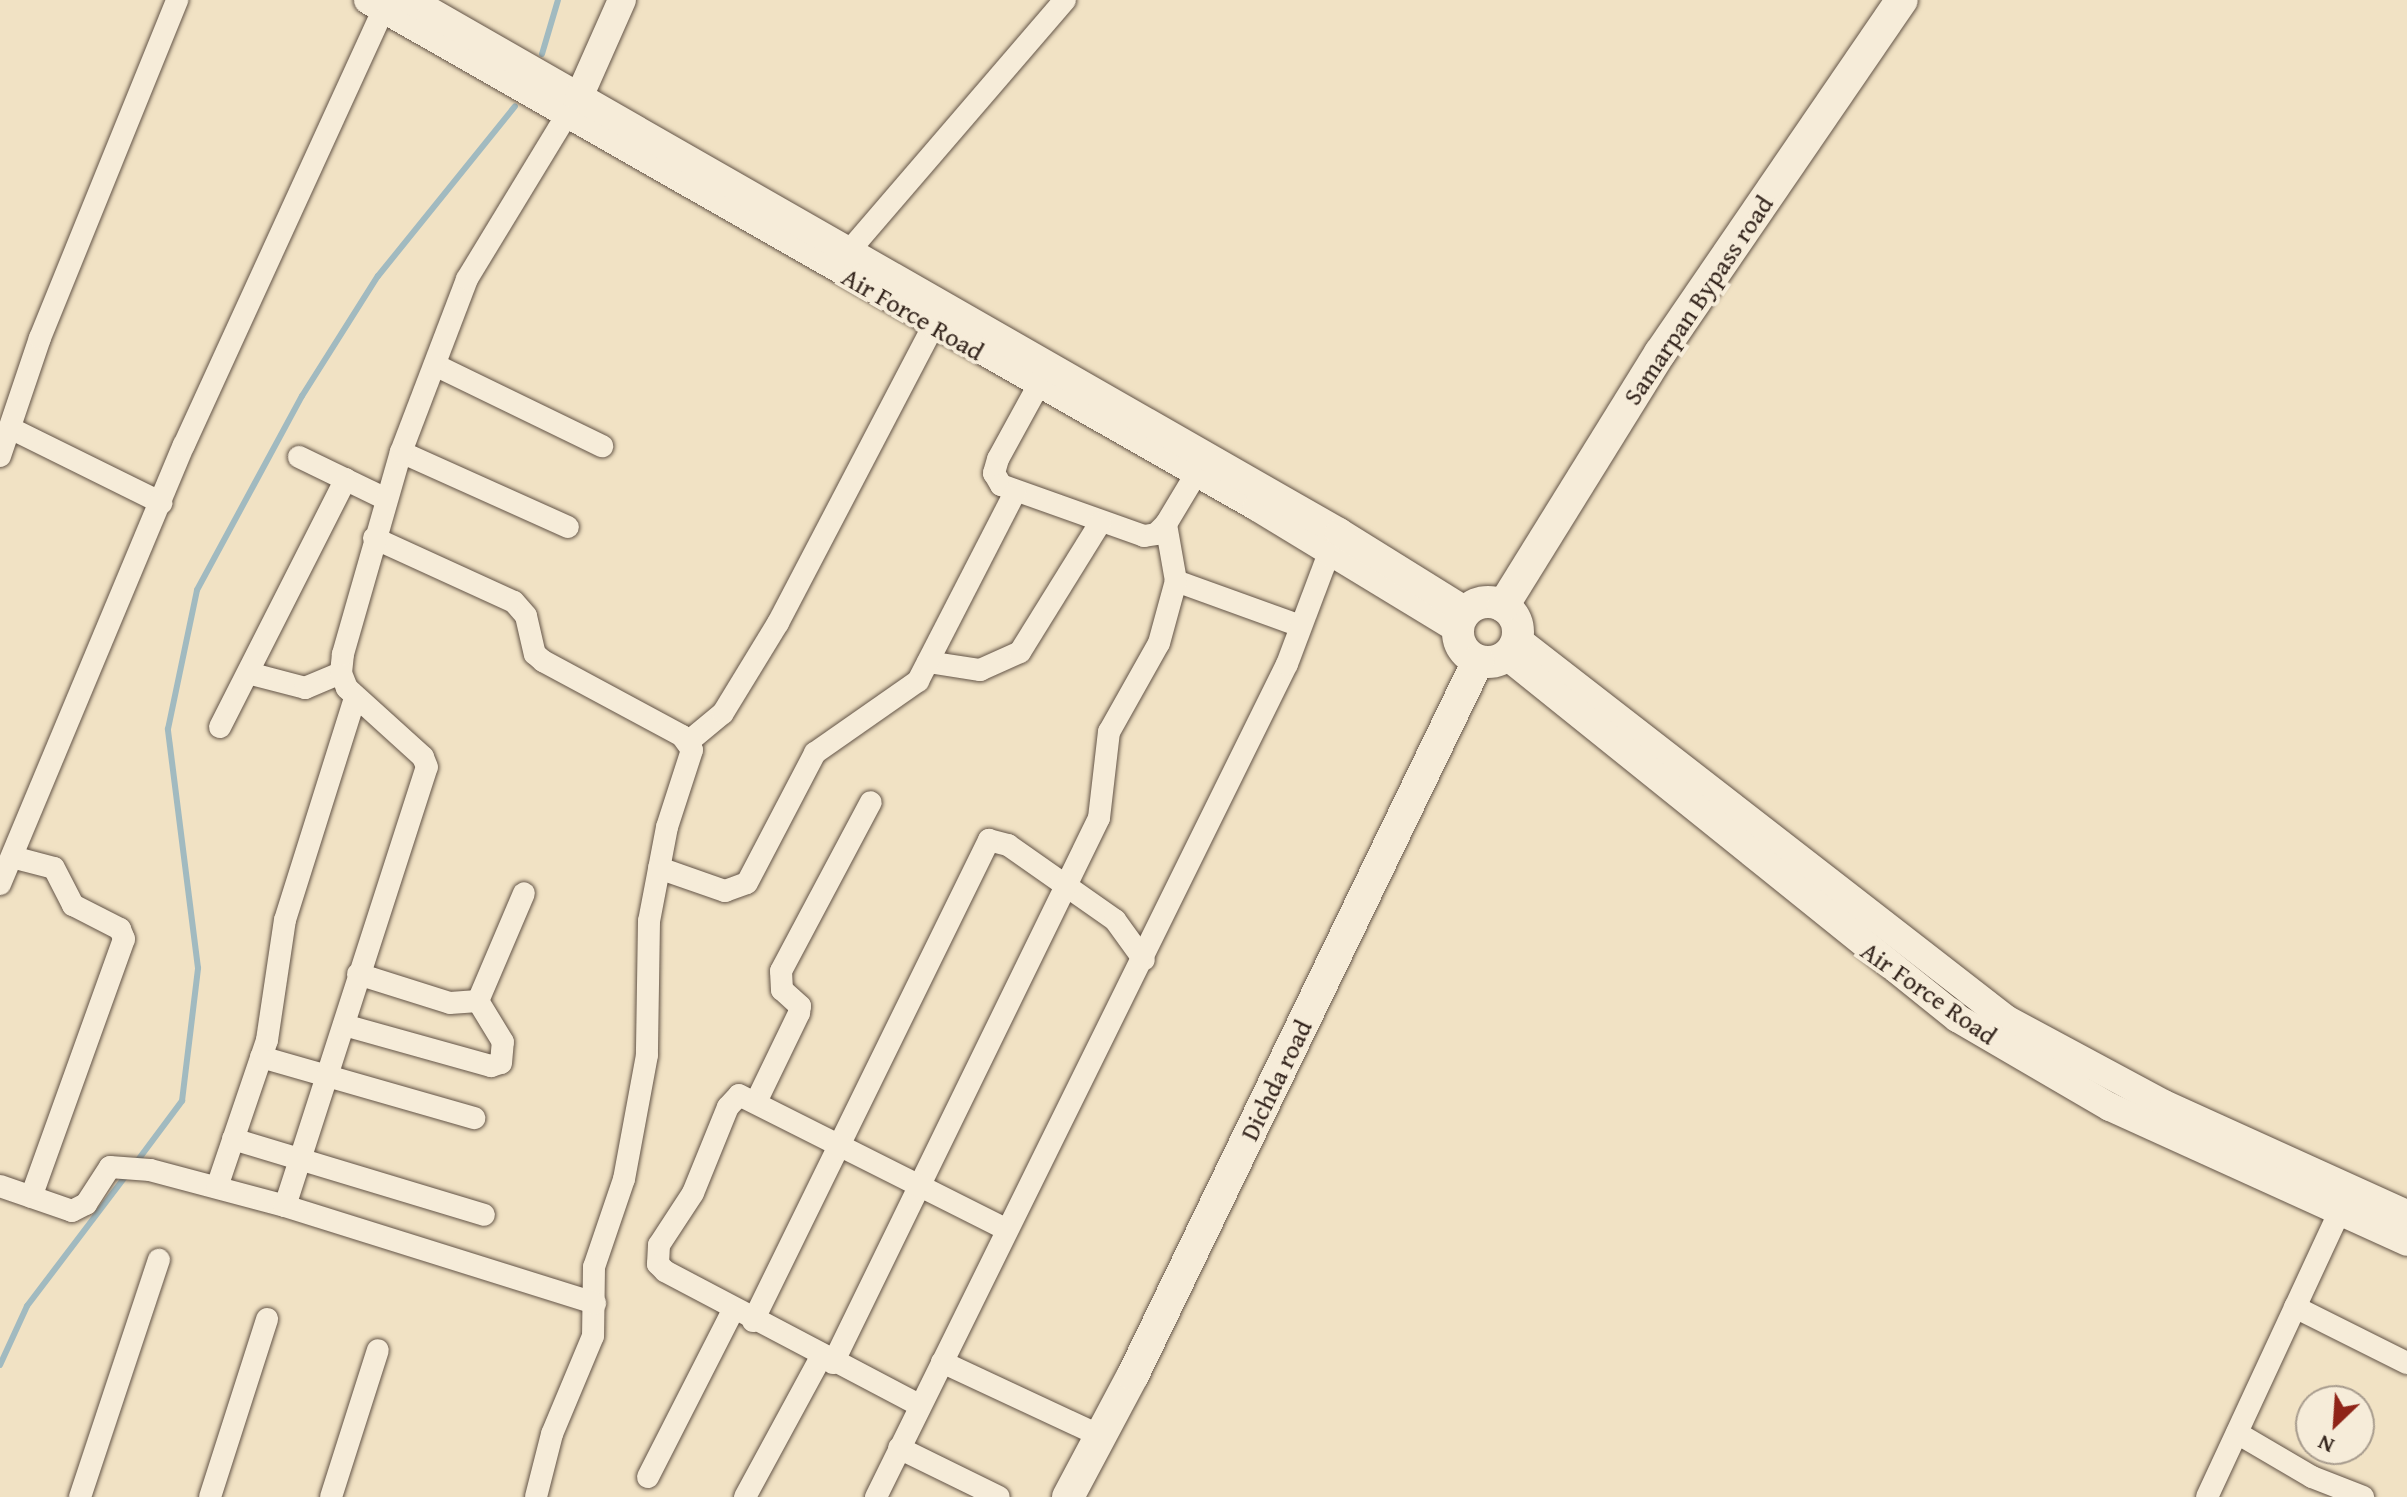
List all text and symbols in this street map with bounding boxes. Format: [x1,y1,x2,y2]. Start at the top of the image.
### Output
street label: Samarpan Bypass road [1616,189,1780,411]
street label: Air Force Road [837,261,989,367]
street label: Air Force Road [1855,935,2003,1051]
street label: Dichda road [1233,1015,1319,1145]
north arrow [2295,1385,2375,1465]
text: N [2312,1427,2339,1463]

